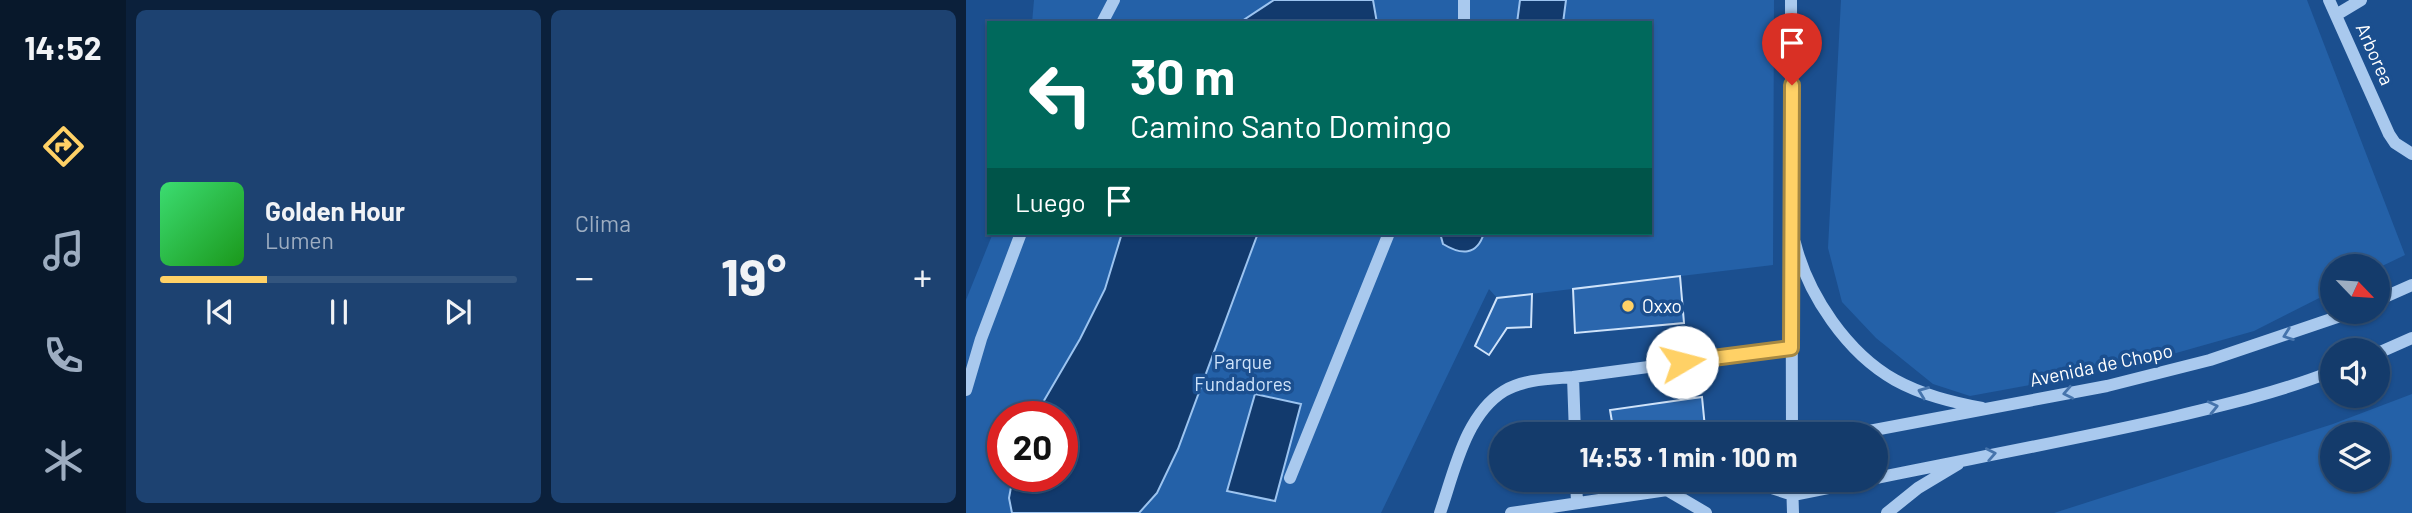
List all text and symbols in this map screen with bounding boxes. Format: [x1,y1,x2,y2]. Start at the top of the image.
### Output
pin [1762,13,1822,85]
street label: Arborea [2352,19,2399,88]
icon: arrive [1773,24,1811,62]
text: 14:52 [24,28,102,66]
text: 30 m [1130,46,1235,105]
icon: left [1015,49,1106,140]
text: Camino Santo Domingo [1130,106,1452,144]
icon: directions [39,122,88,171]
icon: arrive [1100,182,1138,220]
text: Luego [1015,186,1086,217]
text: Golden Hour [265,195,405,226]
text: Clima [575,209,631,237]
icon: music [39,226,88,275]
text: Lumen [265,226,334,254]
text: 19° [721,244,786,306]
text: − [575,253,594,299]
text: + [913,253,932,299]
north arrow [2320,254,2390,324]
map controls [2320,254,2390,492]
icon: previous [201,293,239,331]
icon: pause [320,293,358,331]
icon: next [439,293,477,331]
place label: Oxxo [1642,294,1682,317]
marker: Oxxo [1620,298,1636,314]
position arrow [1645,325,1719,399]
one-way arrow [2282,327,2294,341]
icon: phone [39,331,88,380]
street label: Avenida de Chopo [2027,338,2175,391]
button: sound [2320,338,2390,408]
park label: Parque Fundadores [1194,350,1292,395]
one-way arrow [2062,385,2074,400]
one-way arrow [1918,387,1930,401]
speed limit sign: 20 [987,401,1078,492]
one-way arrow [2207,401,2219,415]
button: layers [2320,422,2390,492]
icon: climate [39,436,88,485]
text: 14:53 · 1 min · 100 m [1579,441,1798,472]
one-way arrow [1985,448,1997,463]

